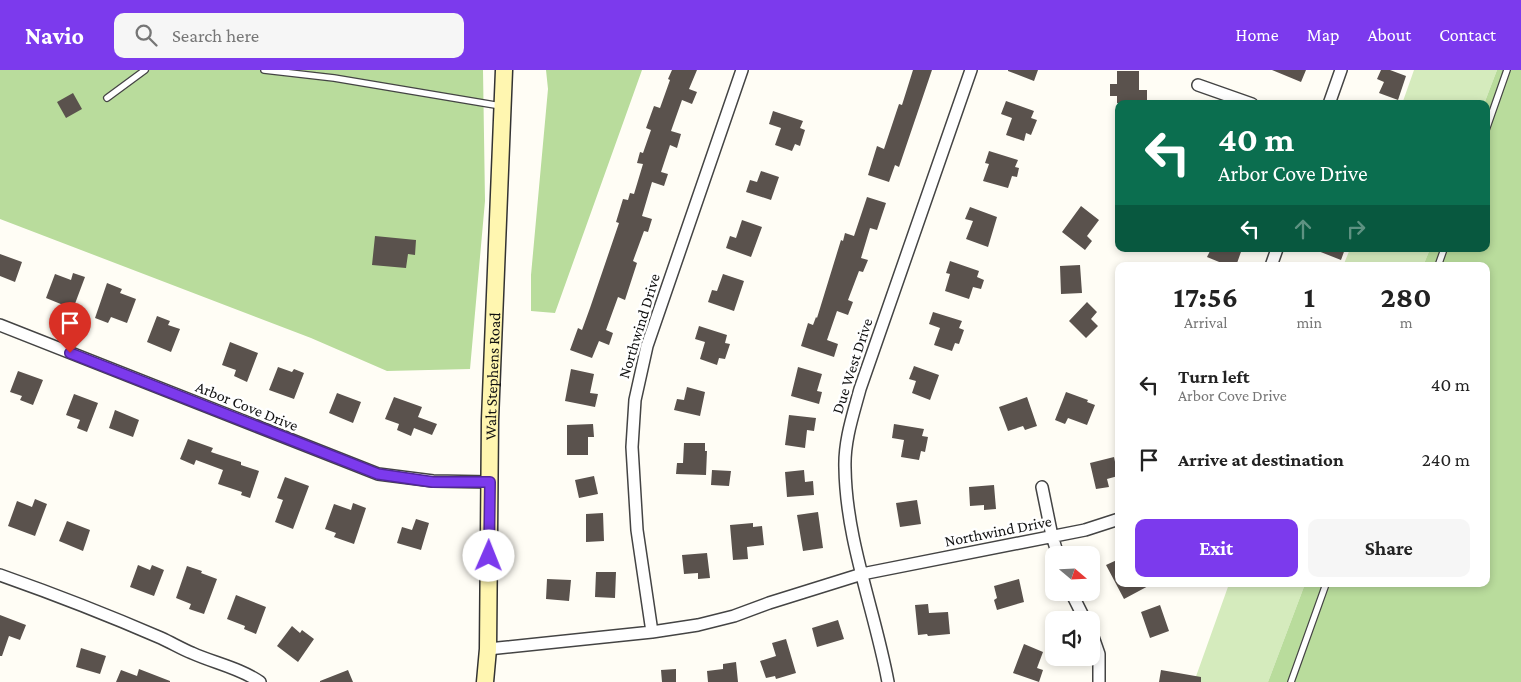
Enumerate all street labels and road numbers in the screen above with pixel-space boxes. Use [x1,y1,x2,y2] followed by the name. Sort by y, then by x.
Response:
[615,272,663,380] street label: Northwind Drive
[481,311,503,440] street label: Walt Stephens Road
[829,316,875,416] street label: Due West Drive
[193,378,301,434] street label: Arbor Cove Drive
[943,512,1053,550] street label: Northwind Drive

